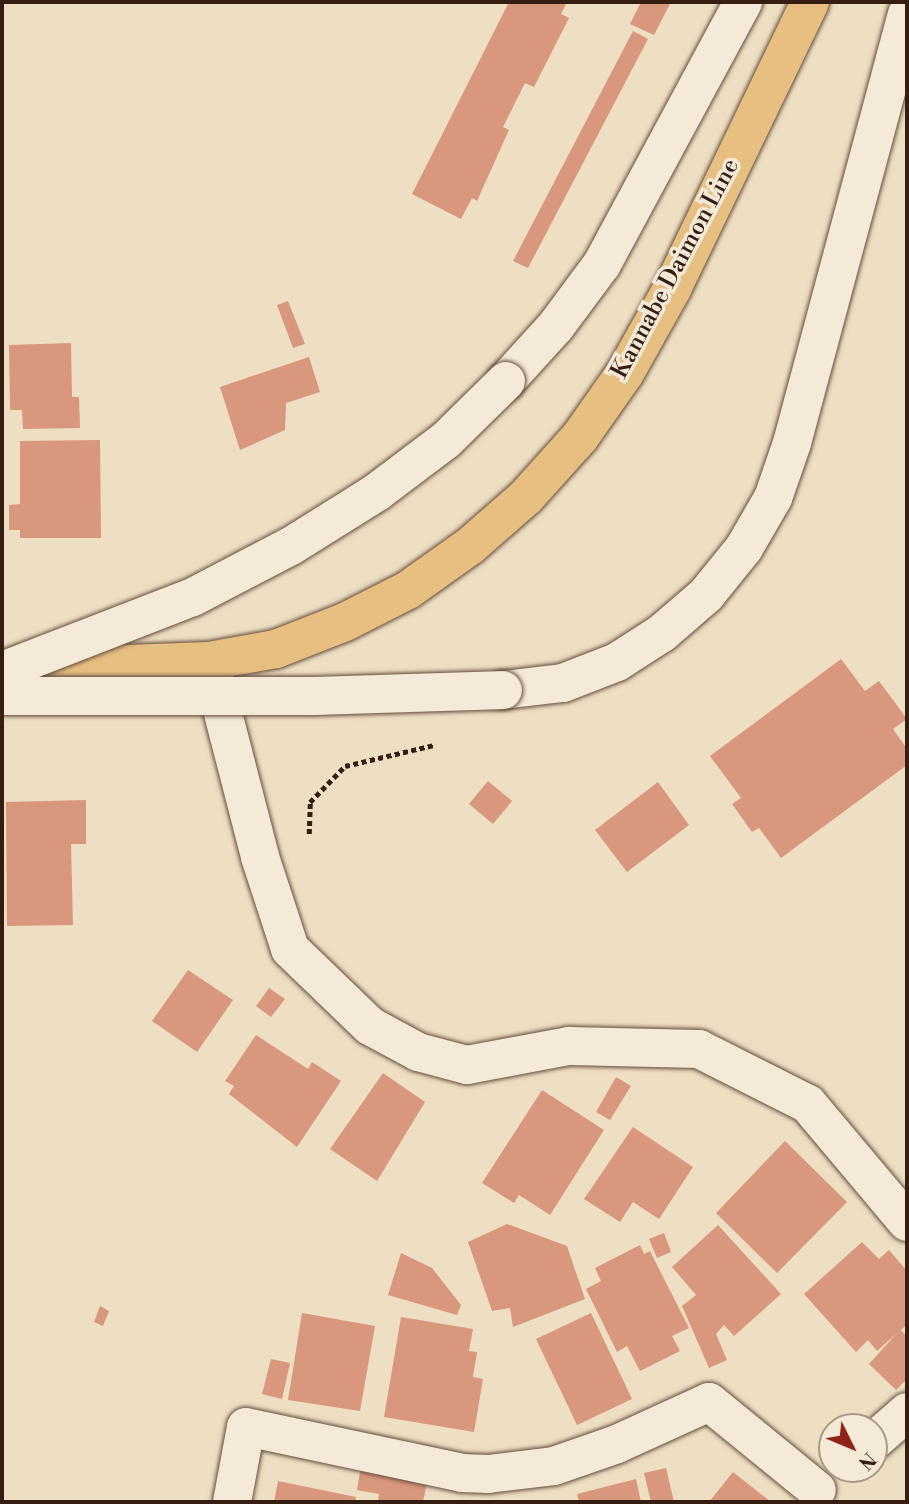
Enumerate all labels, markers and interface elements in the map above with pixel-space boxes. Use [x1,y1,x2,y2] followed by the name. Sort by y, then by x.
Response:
[606,154,746,384] street label: Kannabe Daimon Line
[818,1413,888,1483] north arrow
[853,1447,881,1475] text: N

